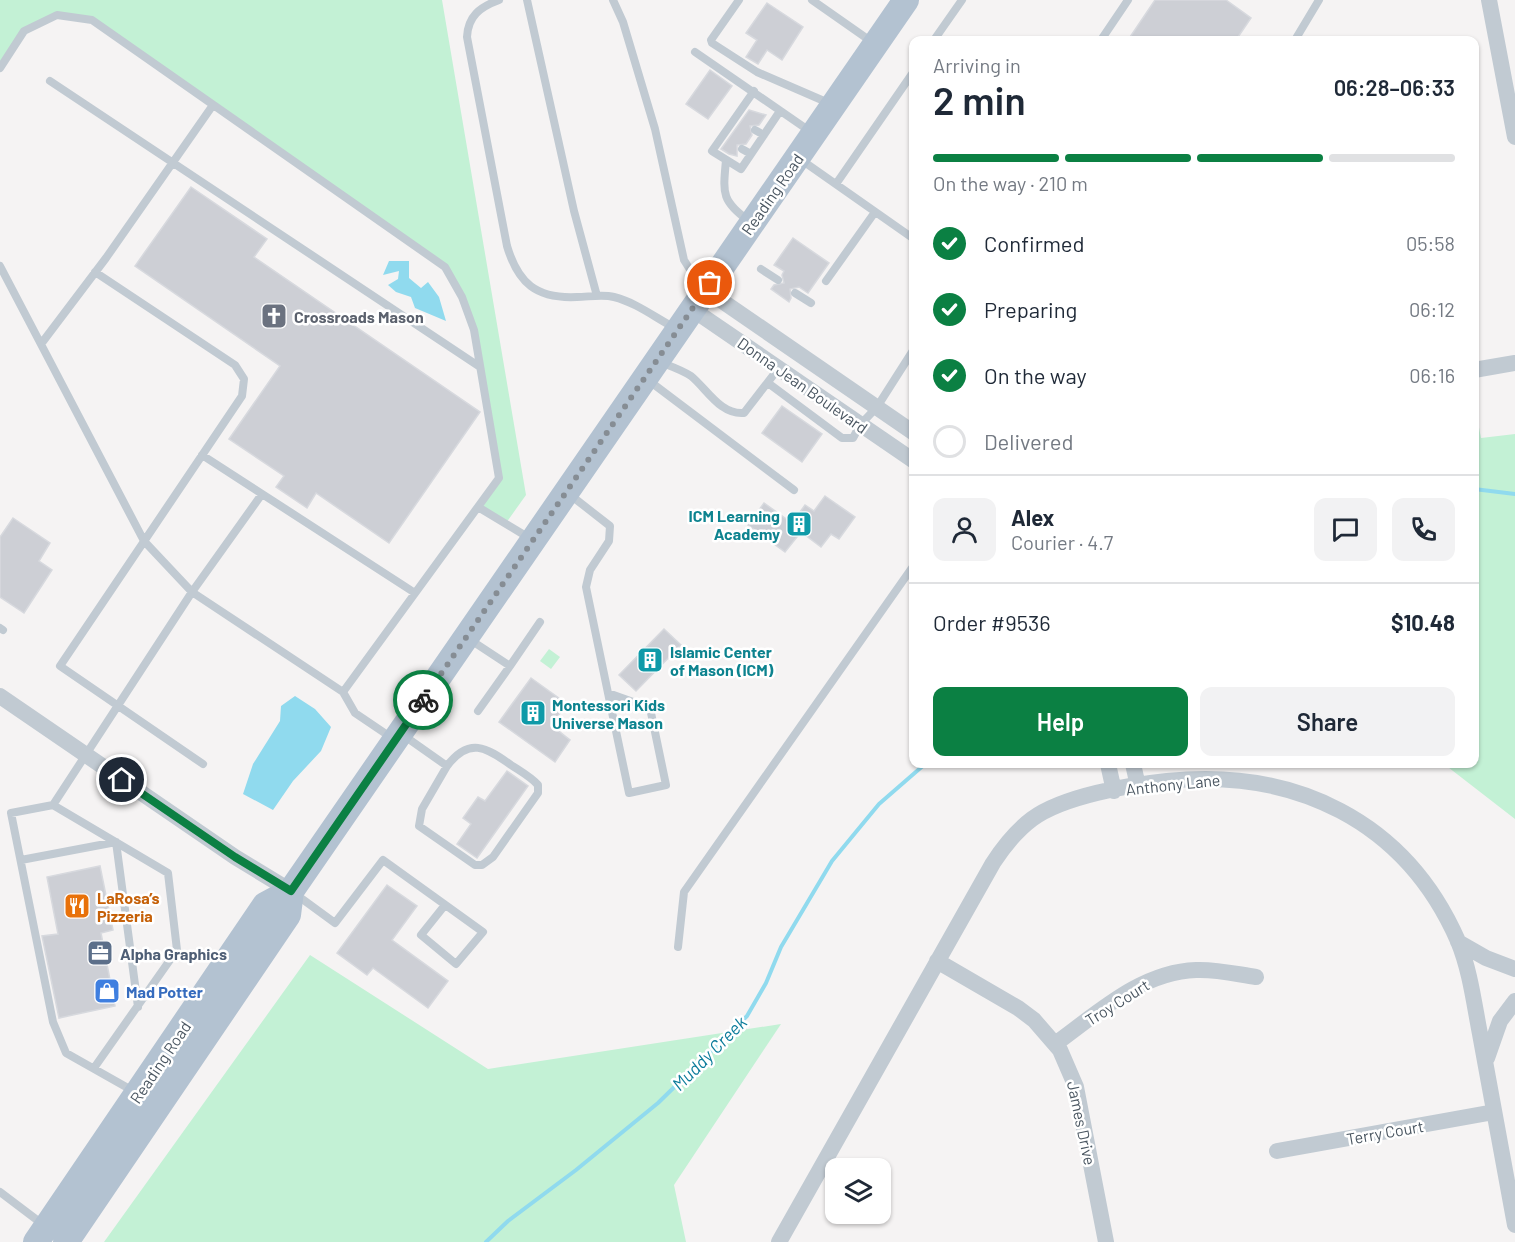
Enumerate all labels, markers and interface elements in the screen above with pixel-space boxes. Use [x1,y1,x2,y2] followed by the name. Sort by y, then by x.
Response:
[933,53,1021,77] text: Arriving in
[1334,74,1455,100] text: 06:28–06:33
[933,76,1026,123] text: 2 min
[737,150,807,238] street label: Reading Road
[933,171,1088,195] text: On the way · 210 m
[933,227,966,260] icon: check
[984,230,1084,256] text: Confirmed
[1406,231,1455,255] text: 05:58
[684,257,735,308] pin
[693,266,726,299] icon: bag
[933,293,966,326] icon: check
[984,296,1077,322] text: Preparing
[1409,297,1455,321] text: 06:12
[259,301,289,331] church icon: Crossroads Mason
[294,307,424,326] place label: Crossroads Mason
[734,333,872,437] street label: Donna Jean Boulevard
[933,359,966,392] icon: check
[984,362,1087,388] text: On the way
[1409,363,1455,387] text: 06:16
[984,428,1073,454] text: Delivered
[933,498,996,561] button: person
[1314,498,1377,561] button: chat
[1392,498,1455,561] button: phone
[1011,504,1054,530] text: Alex
[689,506,780,543] place label: ICM Learning Academy
[784,509,814,539] building icon: ICM Learning Academy
[1011,530,1113,554] text: Courier · 4.7
[933,609,1051,635] text: Order #9536
[1391,609,1455,635] text: $10.48
[670,642,774,679] place label: Islamic Center of Mason (ICM)
[635,645,665,675] building icon: Islamic Center of Mason (ICM)
[393,670,453,730] courier
[407,684,440,717] icon: bike
[933,687,1188,756] button: Help
[1200,687,1455,756] button: Share
[552,695,665,732] place label: Montessori Kids Universe Mason
[518,698,548,728] building icon: Montessori Kids Universe Mason
[96,754,147,805] pin
[105,763,138,796] icon: home
[1125,770,1221,798] street label: Anthony Lane
[97,888,159,925] place label: LaRosa’s Pizzeria
[62,891,92,921] restaurant icon: LaRosa’s Pizzeria
[85,938,115,968] office icon: Alpha Graphics
[120,944,227,963] place label: Alpha Graphics
[1082,975,1152,1029] street label: Troy Court
[92,976,122,1006] shop icon: Mad Potter
[126,982,203,1001] place label: Mad Potter
[667,1011,751,1095] water label: Muddy Creek
[126,1017,194,1107] street label: Reading Road
[1064,1079,1100,1167] street label: James Drive
[1345,1116,1425,1148] street label: Terry Court
[825,1158,891,1224] map controls
[825,1158,891,1224] button: layers

